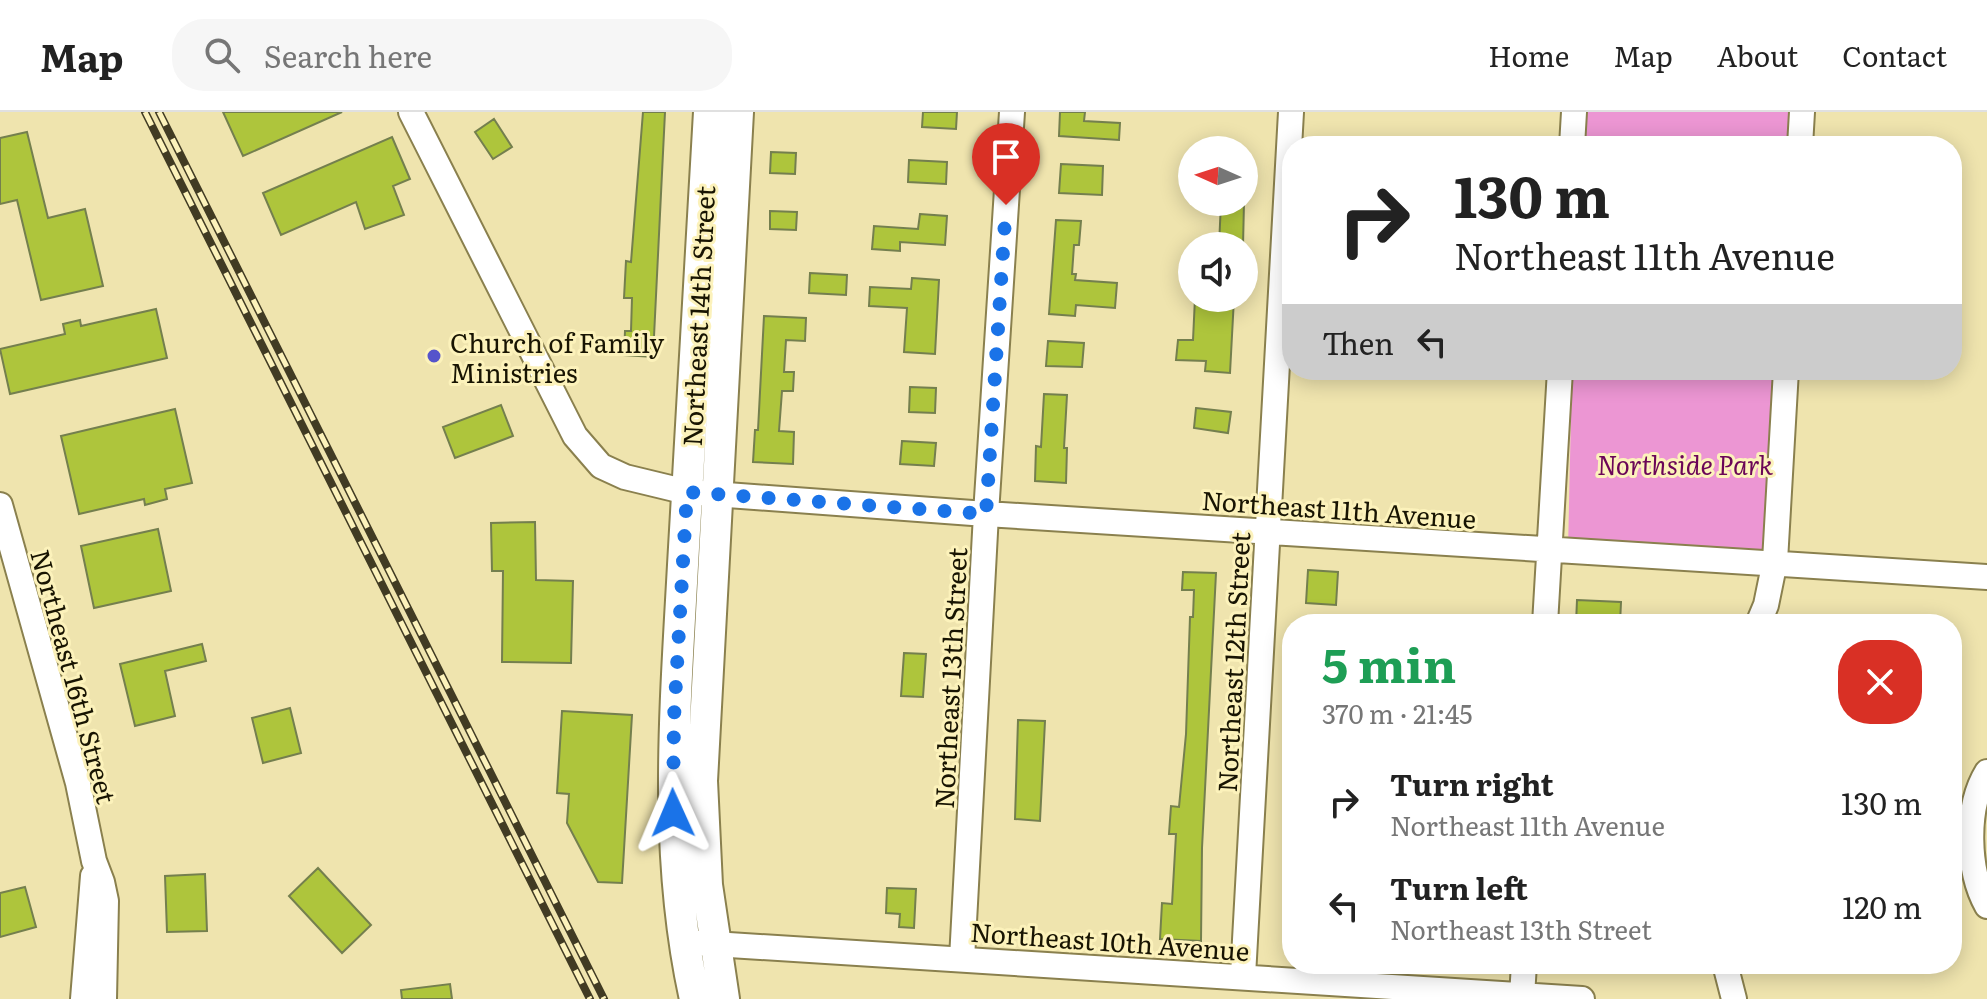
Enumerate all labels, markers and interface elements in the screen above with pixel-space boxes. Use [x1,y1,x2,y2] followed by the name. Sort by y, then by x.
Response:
[172,19,732,91] search box
[40,27,124,84] text: Map
[200,33,244,77] icon: search
[264,33,432,77] text: Search here
[1488,34,1569,76] text: Home
[1613,34,1673,76] text: Map
[1717,34,1798,76] text: About
[1842,34,1947,76] text: Contact
[972,123,1040,205] pin
[984,135,1028,179] icon: arrive
[1178,136,1258,216] north arrow
[1178,136,1258,312] map controls
[1454,152,1610,235] text: 130 m
[1322,168,1426,272] icon: right
[671,184,723,447] street label: Northeast 14th Street
[1454,228,1835,281] text: Northeast 11th Avenue
[1178,232,1258,312] button: sound
[1322,320,1394,364] text: Then
[1410,320,1454,364] icon: left
[450,322,664,391] place label: Church of Family Ministries
[425,347,443,365] marker: Church of Family Ministries
[1597,444,1774,483] park label: Northside Park
[1200,479,1478,537] street label: Northeast 11th Avenue
[1206,530,1258,793] street label: Northeast 12th Street
[22,545,128,808] street label: Northeast 16th Street
[923,546,975,810] street label: Northeast 13th Street
[1322,627,1456,698] text: 5 min
[1838,640,1922,724] button: close
[1322,693,1472,732] text: 370 m · 21:45
[1390,761,1554,805] text: Turn right
[631,771,715,855] position arrow
[1322,780,1366,824] icon: right
[1841,780,1922,824] text: 130 m
[1390,805,1665,844] text: Northeast 11th Avenue
[1390,865,1528,909] text: Turn left
[1322,884,1366,928] icon: left
[1842,884,1922,928] text: 120 m
[1390,909,1652,948] text: Northeast 13th Street
[969,911,1251,969] street label: Northeast 10th Avenue

